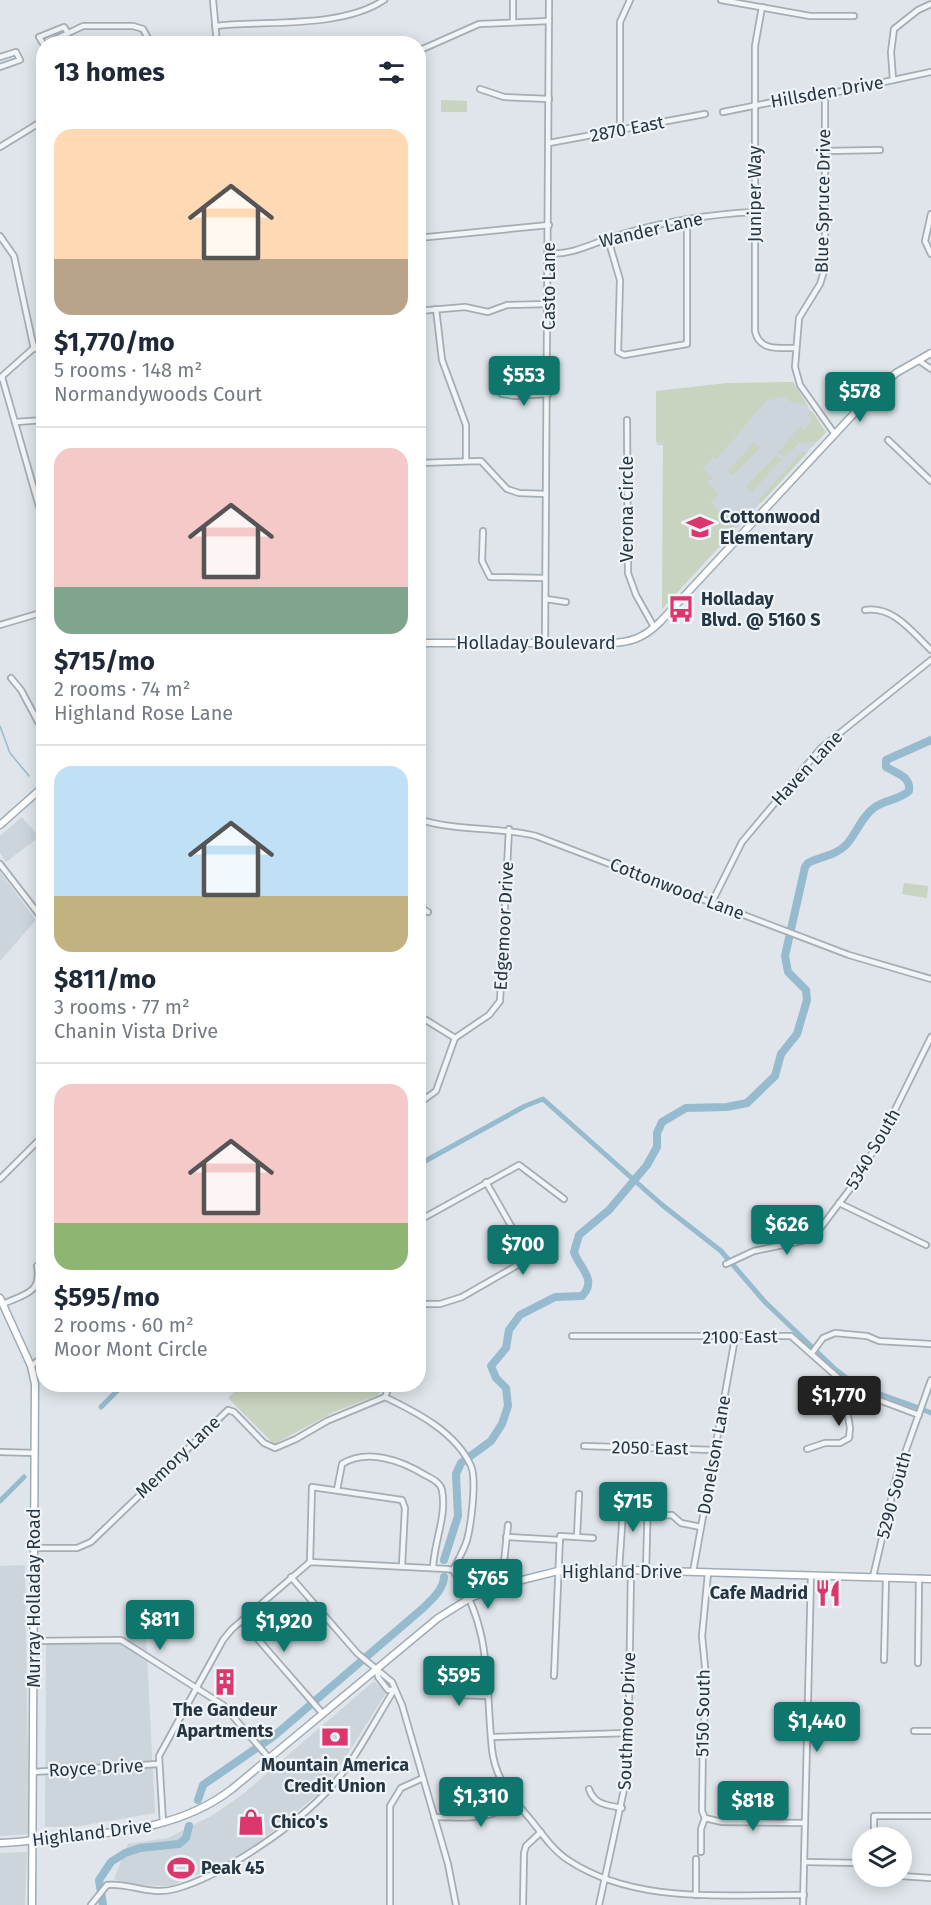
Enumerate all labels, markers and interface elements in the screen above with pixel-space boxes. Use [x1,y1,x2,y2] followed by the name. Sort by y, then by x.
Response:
[375,56,408,89] icon: filters
[54,57,165,88] text: 13 homes
[769,71,885,113] street label: Hillsden Drive
[588,111,666,147] street label: 2870 East
[811,129,835,273] street label: Blue Spruce Drive
[744,146,766,242] street label: Juniper Way
[177,168,285,276] icon: home
[597,207,705,253] street label: Wander Lane
[538,242,560,330] street label: Casto Lane
[54,327,175,358] text: $1,770/mo
[488,356,560,407] pin: $553
[54,358,202,382] text: 5 rooms · 148 m²
[503,363,545,387] text: $553
[824,372,896,423] pin: $578
[839,379,881,403] text: $578
[54,382,262,406] text: Normandywoods Court
[616,456,638,562] street label: Verona Circle
[177,487,285,595] icon: home
[720,506,820,549] place label: Cottonwood Elementary
[685,512,715,542] school or university icon: Cottonwood Elementary
[701,588,821,631] place label: Holladay Blvd. @ 5160 S
[666,594,696,624] bus stop icon: Holladay Blvd. @ 5160 S
[456,632,616,654] street label: Holladay Boulevard
[54,646,155,677] text: $715/mo
[54,677,191,701] text: 2 rooms · 74 m²
[54,701,233,725] text: Highland Rose Lane
[767,726,847,810] street label: Haven Lane
[177,805,285,913] icon: home
[607,853,747,925] street label: Cottonwood Lane
[490,861,518,991] street label: Edgemoor Drive
[54,964,156,995] text: $811/mo
[54,995,190,1019] text: 3 rooms · 77 m²
[54,1019,218,1043] text: Chanin Vista Drive
[841,1105,905,1193] street label: 5340 South
[177,1123,285,1231] icon: home
[751,1205,823,1256] pin: $626
[765,1212,809,1236] text: $626
[487,1225,559,1276] pin: $700
[501,1232,545,1256] text: $700
[54,1282,160,1313] text: $595/mo
[54,1313,194,1337] text: 2 rooms · 60 m²
[702,1325,778,1349] street label: 2100 East
[54,1337,208,1361] text: Moor Mont Circle
[790,1376,888,1427] pin: $1,770
[812,1383,866,1407] text: $1,770
[693,1394,735,1516] street label: Donelson Lane
[131,1411,225,1503] street label: Memory Lane
[611,1436,689,1460] street label: 2050 East
[872,1449,916,1541] street label: 5290 South
[597,1482,669,1533] pin: $715
[613,1489,653,1513] text: $715
[23,1508,45,1688] street label: Murray Holladay Road
[452,1559,524,1610] pin: $765
[562,1561,682,1583] street label: Highland Drive
[467,1566,509,1590] text: $765
[813,1578,843,1608] restaurant icon: Cafe Madrid
[710,1582,808,1604] place label: Cafe Madrid
[124,1600,196,1651] pin: $811
[235,1602,333,1653] pin: $1,920
[140,1607,180,1631] text: $811
[256,1609,312,1633] text: $1,920
[614,1652,640,1790] street label: Southmoor Drive
[423,1656,495,1707] pin: $595
[437,1663,481,1687] text: $595
[210,1667,240,1697] building icon: The Gandeur Apartments
[691,1669,715,1757] street label: 5150 South
[173,1699,278,1742] place label: The Gandeur Apartments
[768,1702,866,1753] pin: $1,440
[788,1709,846,1733] text: $1,440
[320,1722,350,1752] bank icon: Mountain America Credit Union
[261,1754,409,1797] place label: Mountain America Credit Union
[48,1755,144,1781] street label: Royce Drive
[432,1777,530,1828] pin: $1,310
[717,1781,789,1832] pin: $818
[453,1784,509,1808] text: $1,310
[732,1788,774,1812] text: $818
[236,1807,266,1837] shop icon: Chico's
[271,1811,328,1833] place label: Chico's
[31,1815,153,1851] street label: Highland Drive
[852,1827,912,1887] map controls
[852,1827,912,1887] button: layers
[166,1853,196,1883] sports icon: Peak 45
[201,1857,265,1879] place label: Peak 45

